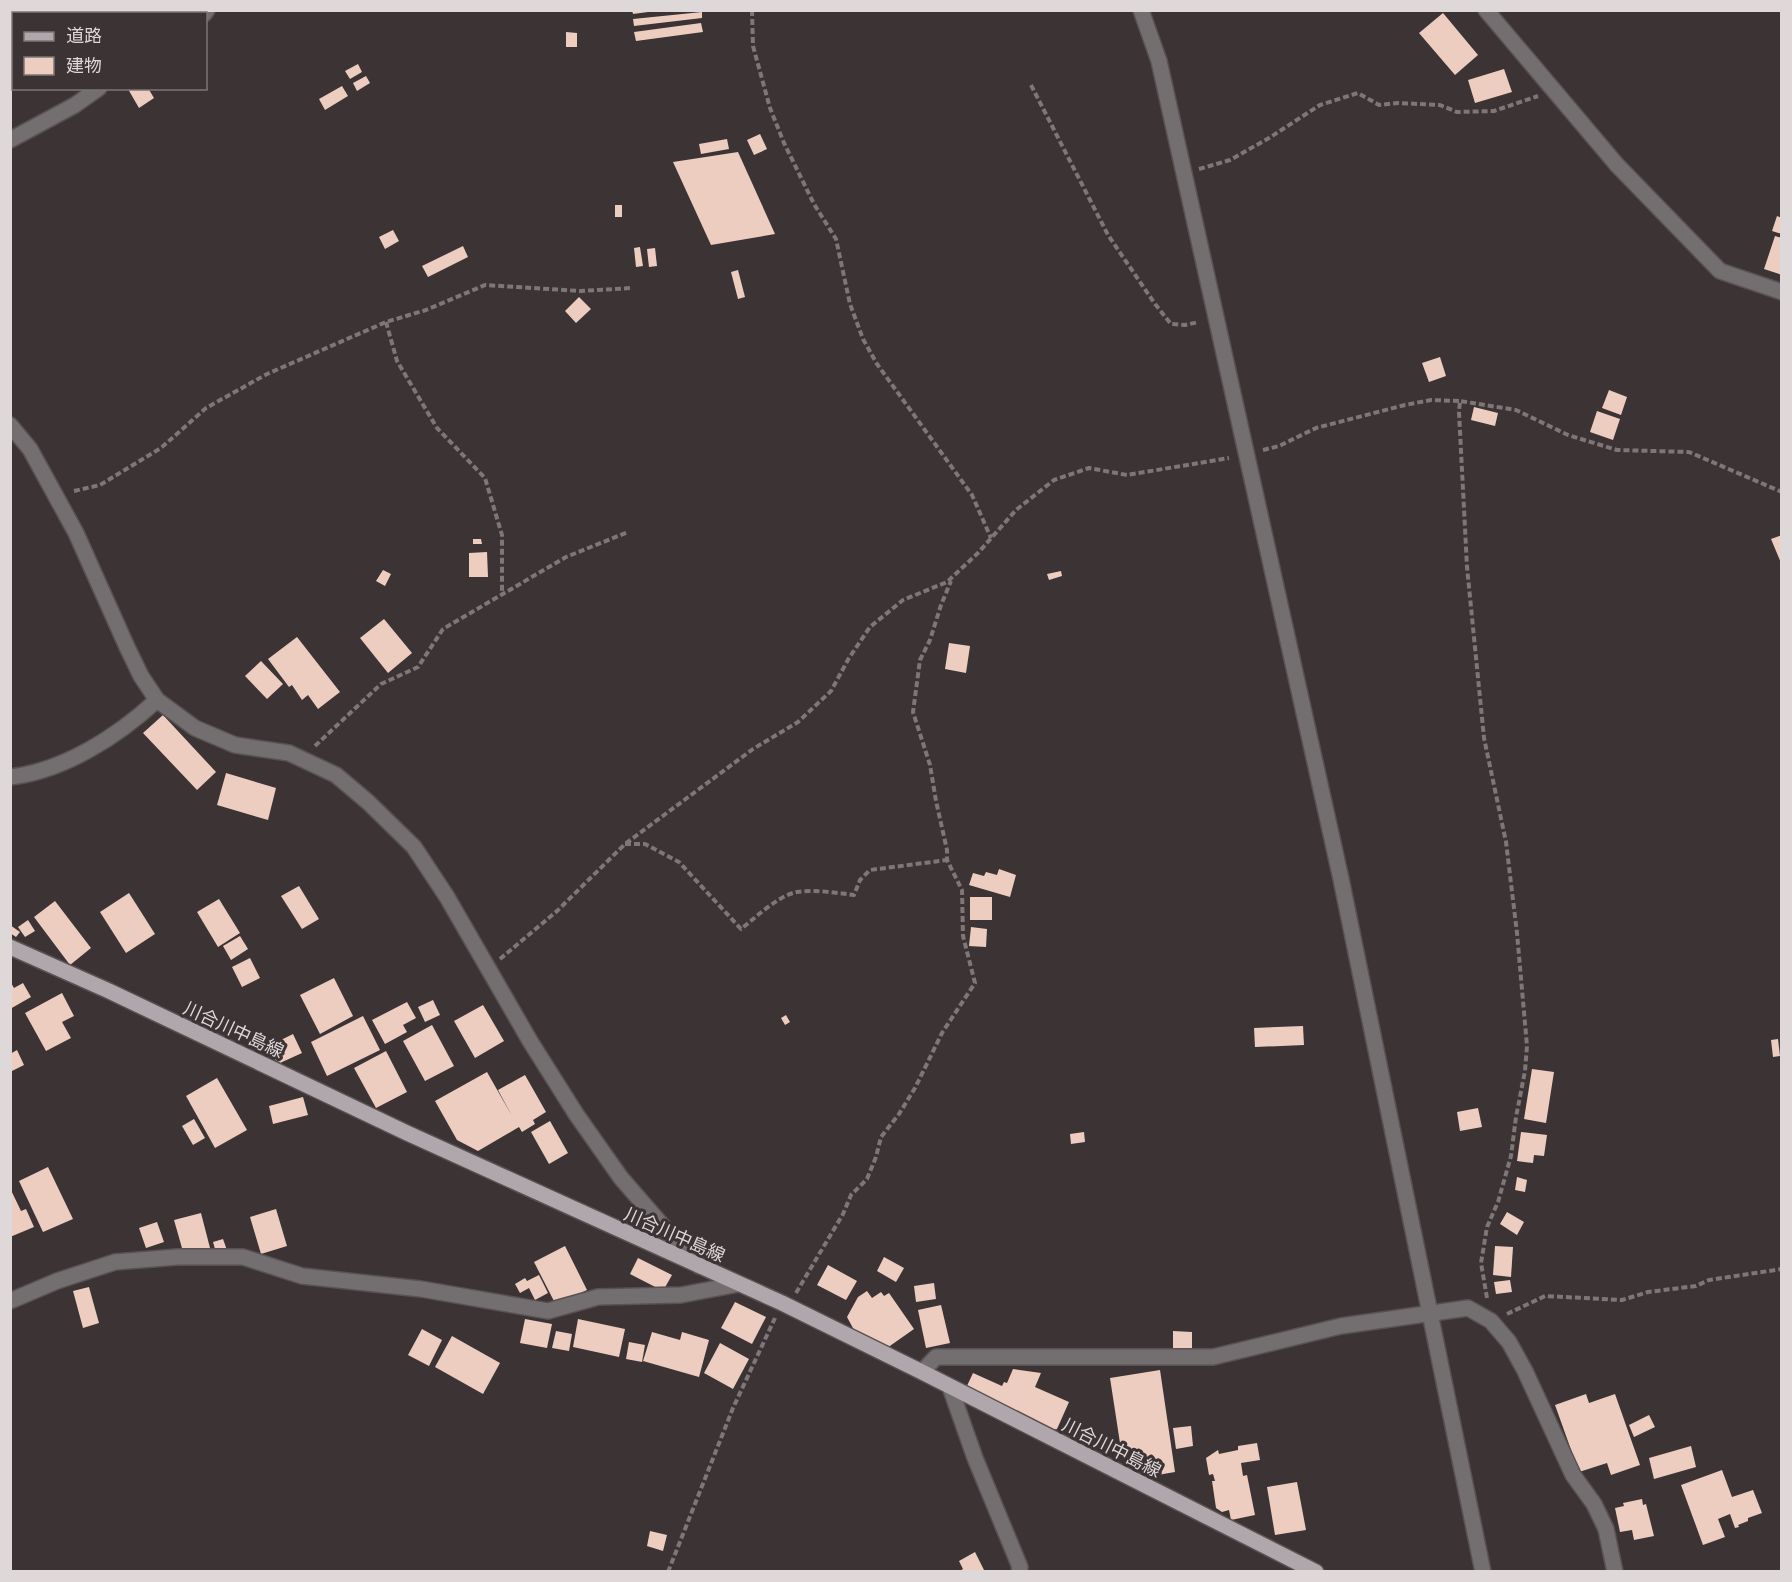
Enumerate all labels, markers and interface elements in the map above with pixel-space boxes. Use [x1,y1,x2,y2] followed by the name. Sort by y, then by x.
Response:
[12,12,207,90] legend
[66,23,102,47] text: 道路
[66,53,102,77] text: 建物
[180,995,288,1063] street label: 川合川中島線
[621,1201,729,1267] street label: 川合川中島線
[1058,1412,1166,1482] street label: 川合川中島線

